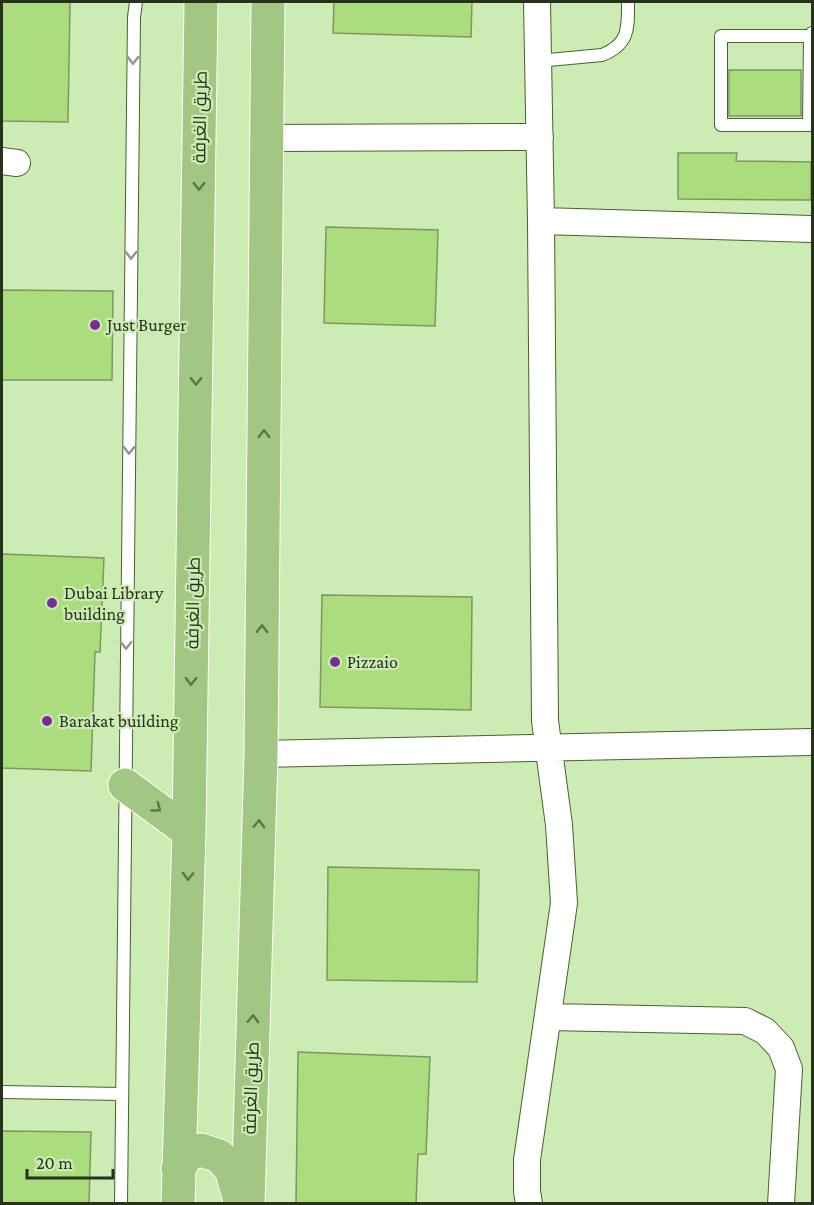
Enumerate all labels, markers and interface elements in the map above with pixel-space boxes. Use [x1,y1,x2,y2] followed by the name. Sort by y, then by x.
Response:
[127,55,139,64] one-way arrow
[189,71,213,163] street label: طريق الغرفة
[193,181,205,190] one-way arrow
[125,250,137,259] one-way arrow
[105,315,187,335] place label: Just Burger
[88,318,102,332] marker: Just Burger
[190,376,202,385] one-way arrow
[258,430,270,439] one-way arrow
[123,445,135,454] one-way arrow
[182,557,206,649] street label: طريق الغرفة
[64,583,164,624] place label: Dubai Library building
[45,596,59,610] marker: Dubai Library building
[256,625,268,634] one-way arrow
[120,640,133,649] one-way arrow
[347,652,398,672] place label: Pizzaio
[328,655,342,669] marker: Pizzaio
[185,676,198,685] one-way arrow
[59,711,179,731] place label: Barakat building
[40,714,54,728] marker: Barakat building
[151,801,162,812] one-way arrow
[253,820,265,829] one-way arrow
[182,871,194,880] one-way arrow
[247,1015,260,1024] one-way arrow
[239,1041,265,1135] street label: طريق الغرفة
[27,1142,112,1180] scale bar
[36,1153,73,1173] text: 20 m

